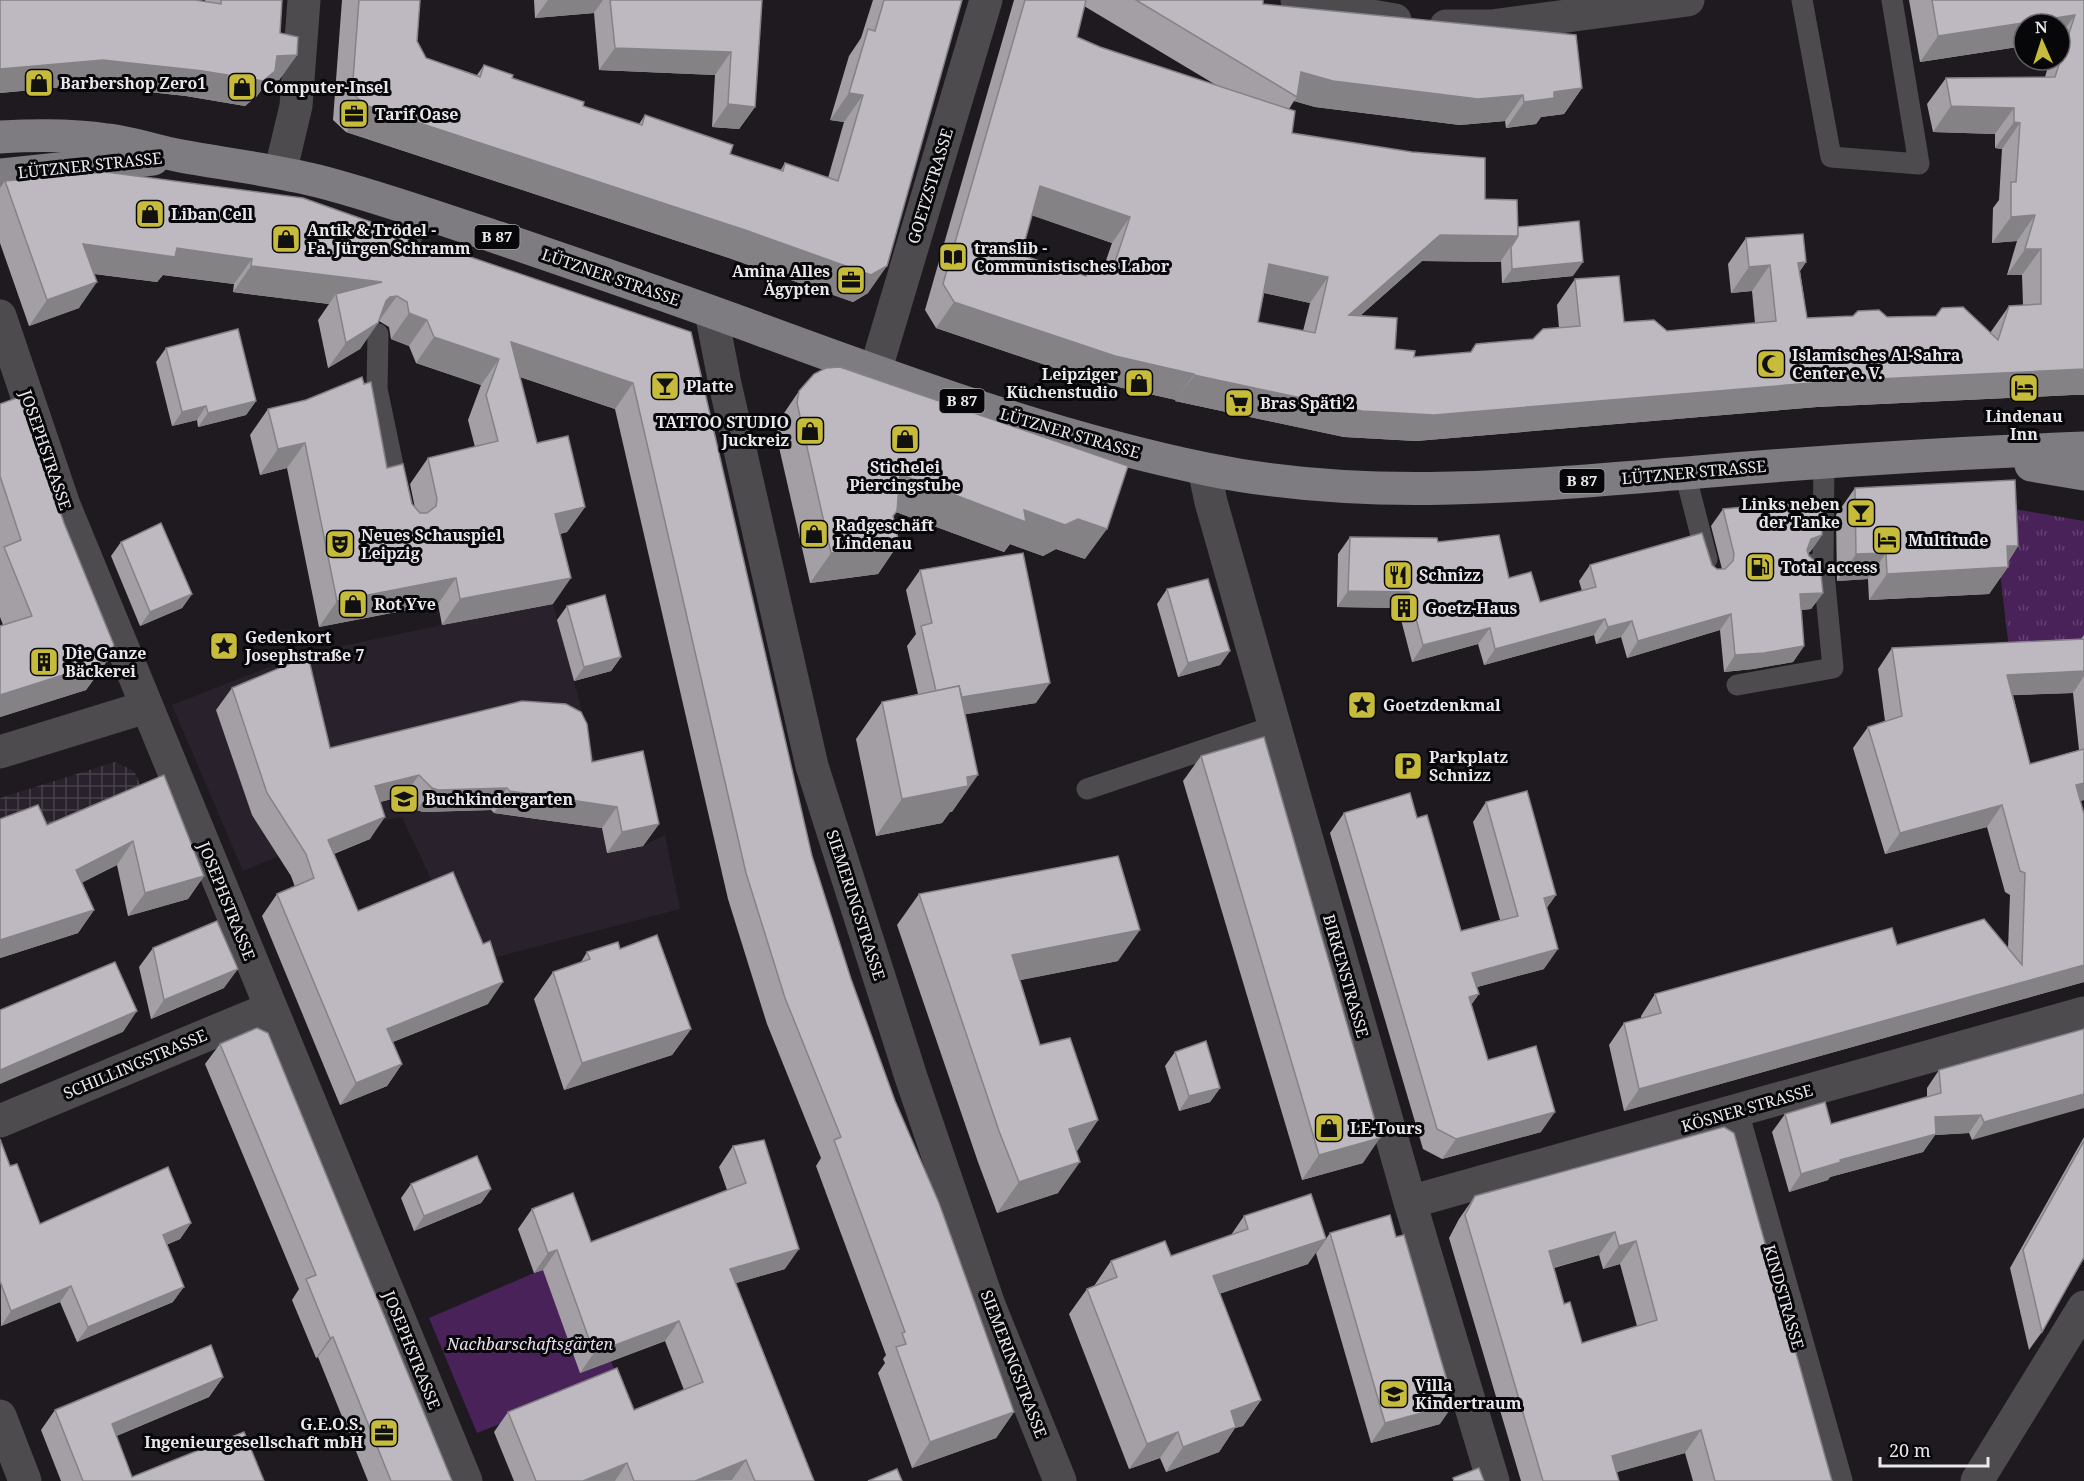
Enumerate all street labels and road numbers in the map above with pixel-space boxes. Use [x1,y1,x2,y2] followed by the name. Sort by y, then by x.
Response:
[902,125,958,247] street label: GOETZSTRASSE
[17,146,163,184] street label: LÜTZNER STRASSE
[474,225,520,249] road number: B 87
[539,243,683,311] street label: LÜTZNER STRASSE
[15,386,77,513] street label: JOSEPHSTRASSE
[940,389,984,413] road number: B 87
[997,402,1143,464] street label: LÜTZNER STRASSE
[1621,455,1767,489] street label: LÜTZNER STRASSE
[1560,469,1604,493] road number: B 87
[821,827,891,983] street label: SIEMERINGSTRASSE
[193,838,261,964] street label: JOSEPHSTRASSE
[1318,912,1374,1040] street label: BIRKENSTRASSE
[60,1024,210,1104] street label: SCHILLINGSTRASSE
[1679,1079,1815,1137] street label: KÖSNER STRASSE
[1759,1242,1810,1352] street label: KINDSTRASSE
[378,1287,446,1413] street label: JOSEPHSTRASSE
[976,1287,1052,1441] street label: SIEMERINGSTRASSE

